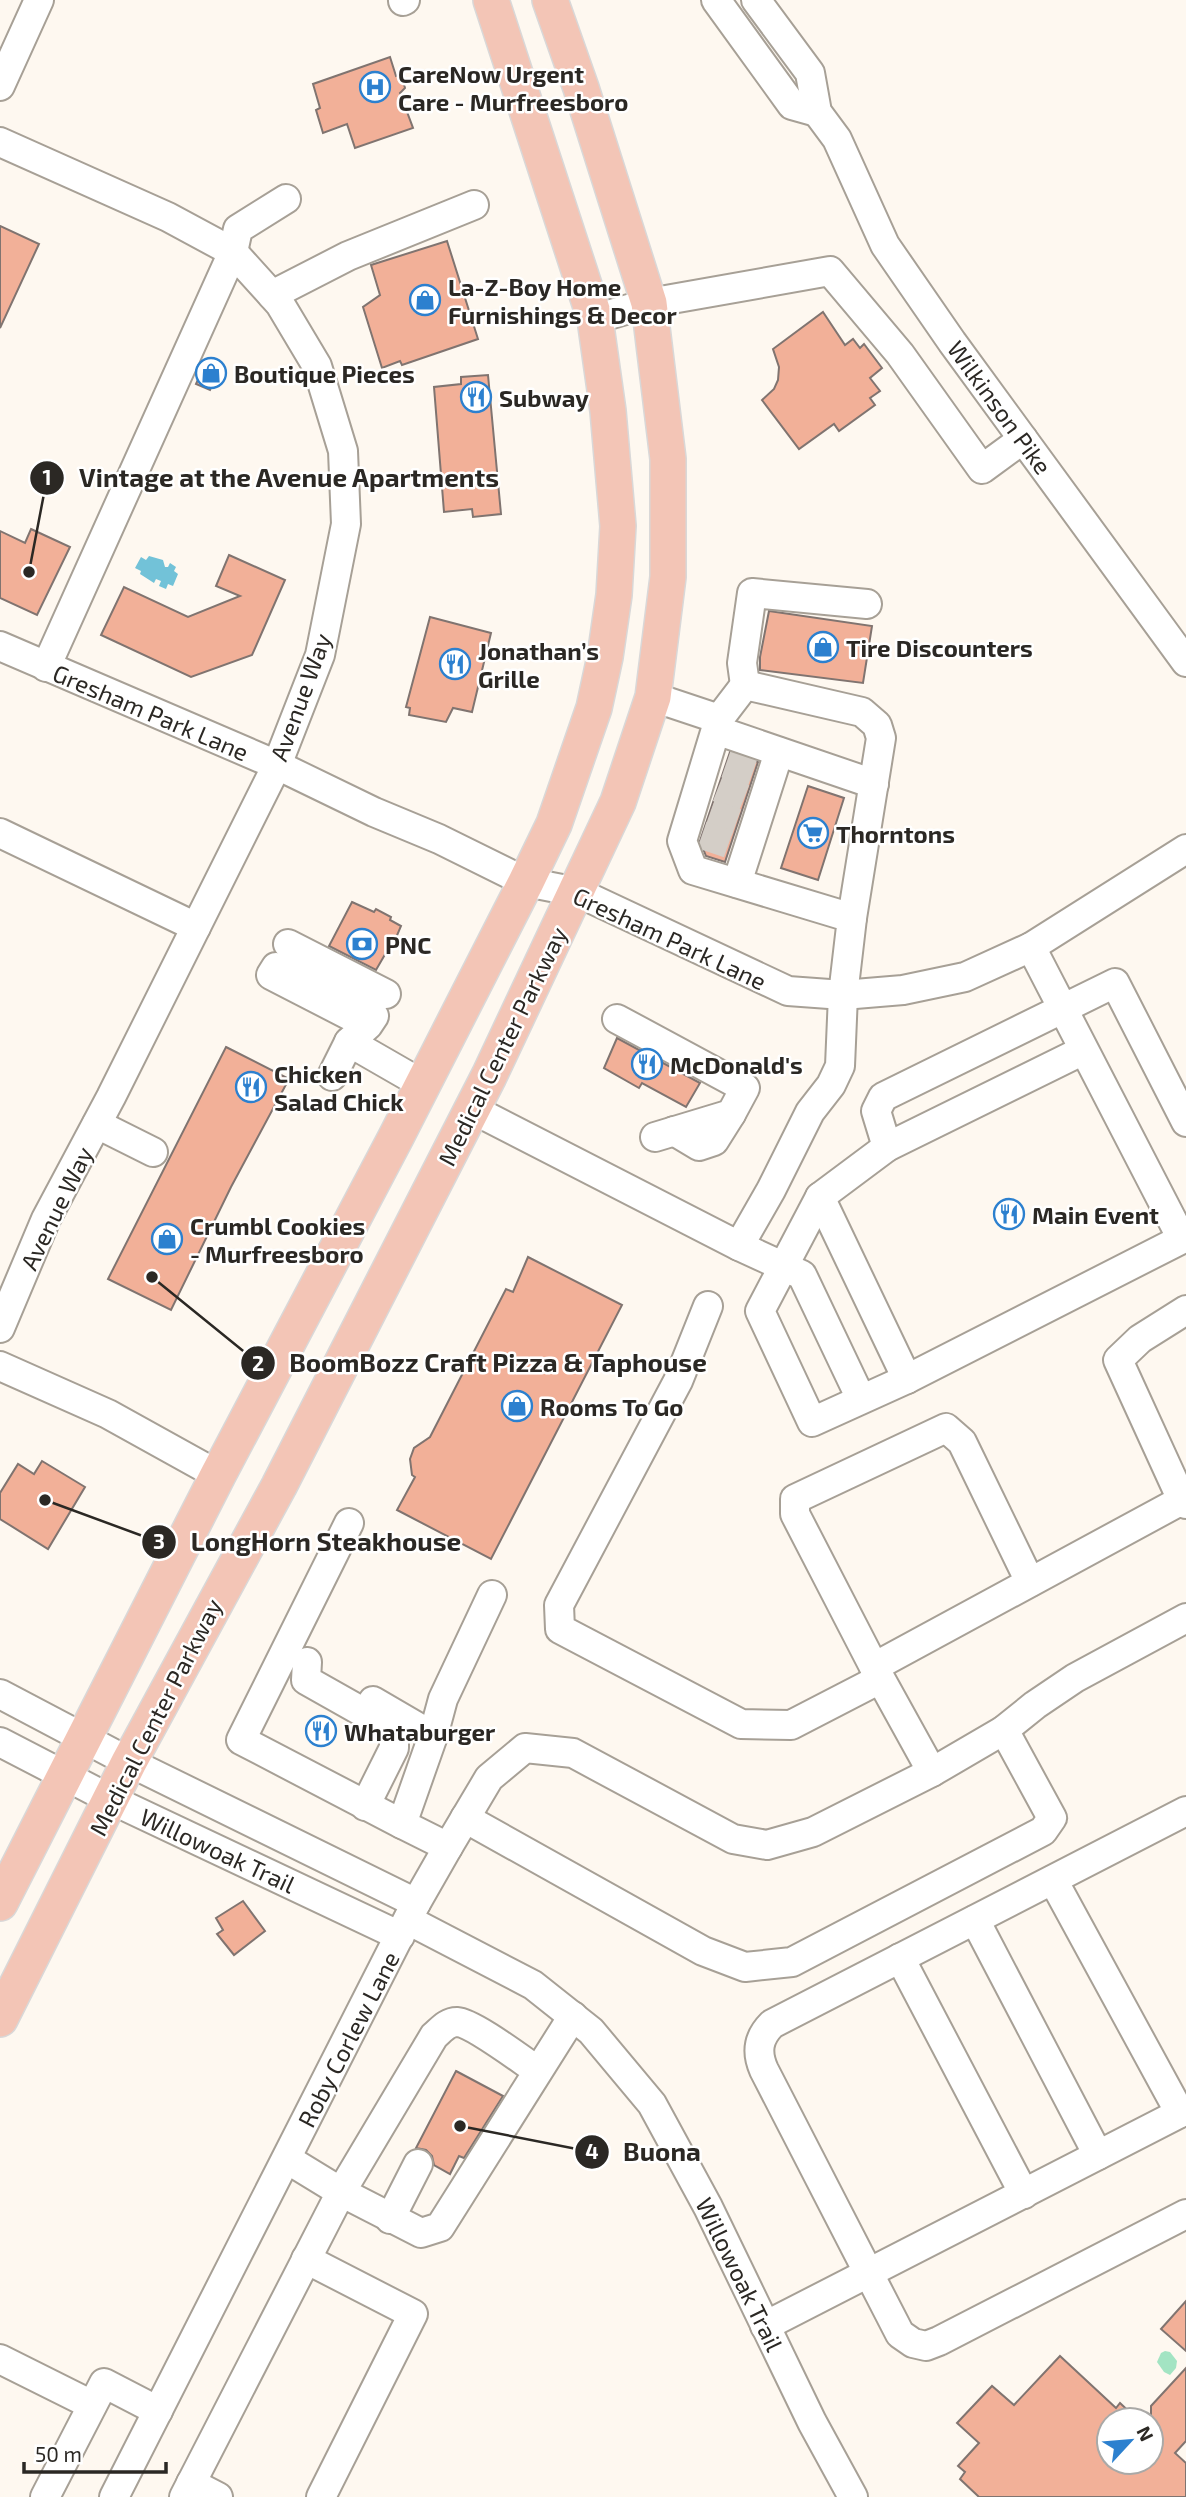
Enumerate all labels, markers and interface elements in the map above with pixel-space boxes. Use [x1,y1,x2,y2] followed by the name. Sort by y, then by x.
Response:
[398,59,628,116] place label: CareNow Urgent Care - Murfreesboro
[358,70,392,104] hospital icon: CareNow Urgent Care - Murfreesboro
[448,272,677,329] place label: La-Z-Boy Home Furnishings & Decor
[408,283,442,317] shop icon: La-Z-Boy Home Furnishings & Decor
[942,335,1058,479] street label: Wilkinson Pike
[194,356,228,390] shop icon: Boutique Pieces
[234,359,415,388] place label: Boutique Pieces
[459,380,493,414] restaurant icon: Subway
[499,383,589,412] place label: Subway
[29,454,514,501] callout: Vintage at the Avenue Apartments
[79,461,499,492] text: Vintage at the Avenue Apartments
[42,464,52,489] text: 1
[263,629,337,765] street label: Avenue Way
[806,630,840,664] shop icon: Tire Discounters
[846,633,1033,662] place label: Tire Discounters
[478,636,599,693] place label: Jonathan’s Grille
[438,647,472,681] restaurant icon: Jonathan’s Grille
[49,658,253,766] street label: Gresham Park Lane
[796,816,830,850] supermarket icon: Thorntons
[836,819,955,848] place label: Thorntons
[569,881,771,995] street label: Gresham Park Lane
[432,922,573,1170] street label: Medical Center Parkway
[345,927,379,961] bank icon: PNC
[385,930,431,959] place label: PNC
[630,1047,664,1081] restaurant icon: McDonald's
[670,1050,803,1079] place label: McDonald's
[274,1059,404,1116] place label: Chicken Salad Chick
[234,1070,268,1104] restaurant icon: Chicken Salad Chick
[14,1141,98,1274] street label: Avenue Way
[992,1197,1026,1231] restaurant icon: Main Event
[1032,1200,1159,1229] place label: Main Event
[190,1211,365,1268] place label: Crumbl Cookies - Murfreesboro
[150,1222,184,1256] shop icon: Crumbl Cookies - Murfreesboro
[240,1340,721,1387] callout: BoomBozz Craft Pizza & Taphouse
[289,1346,707,1377] text: BoomBozz Craft Pizza & Taphouse
[252,1350,264,1375] text: 2
[500,1389,534,1423] shop icon: Rooms To Go
[540,1392,683,1421] place label: Rooms To Go
[142,1519,475,1566] callout: LongHorn Steakhouse
[191,1525,461,1556] text: LongHorn Steakhouse
[153,1528,165,1553] text: 3
[83,1593,228,1840] street label: Medical Center Parkway
[304,1714,338,1748] restaurant icon: Whataburger
[344,1717,496,1746] place label: Whataburger
[136,1801,300,1899] street label: Willowoak Trail
[291,1946,405,2132] street label: Roby Corlew Lane
[574,2128,715,2175] callout: Buona
[623,2135,701,2166] text: Buona
[585,2138,599,2163] text: 4
[690,2192,790,2356] street label: Willowoak Trail
[1095,2406,1165,2476] north arrow
[1132,2422,1159,2445] text: N
[24,2430,166,2474] scale bar
[35,2441,82,2466] text: 50 m

